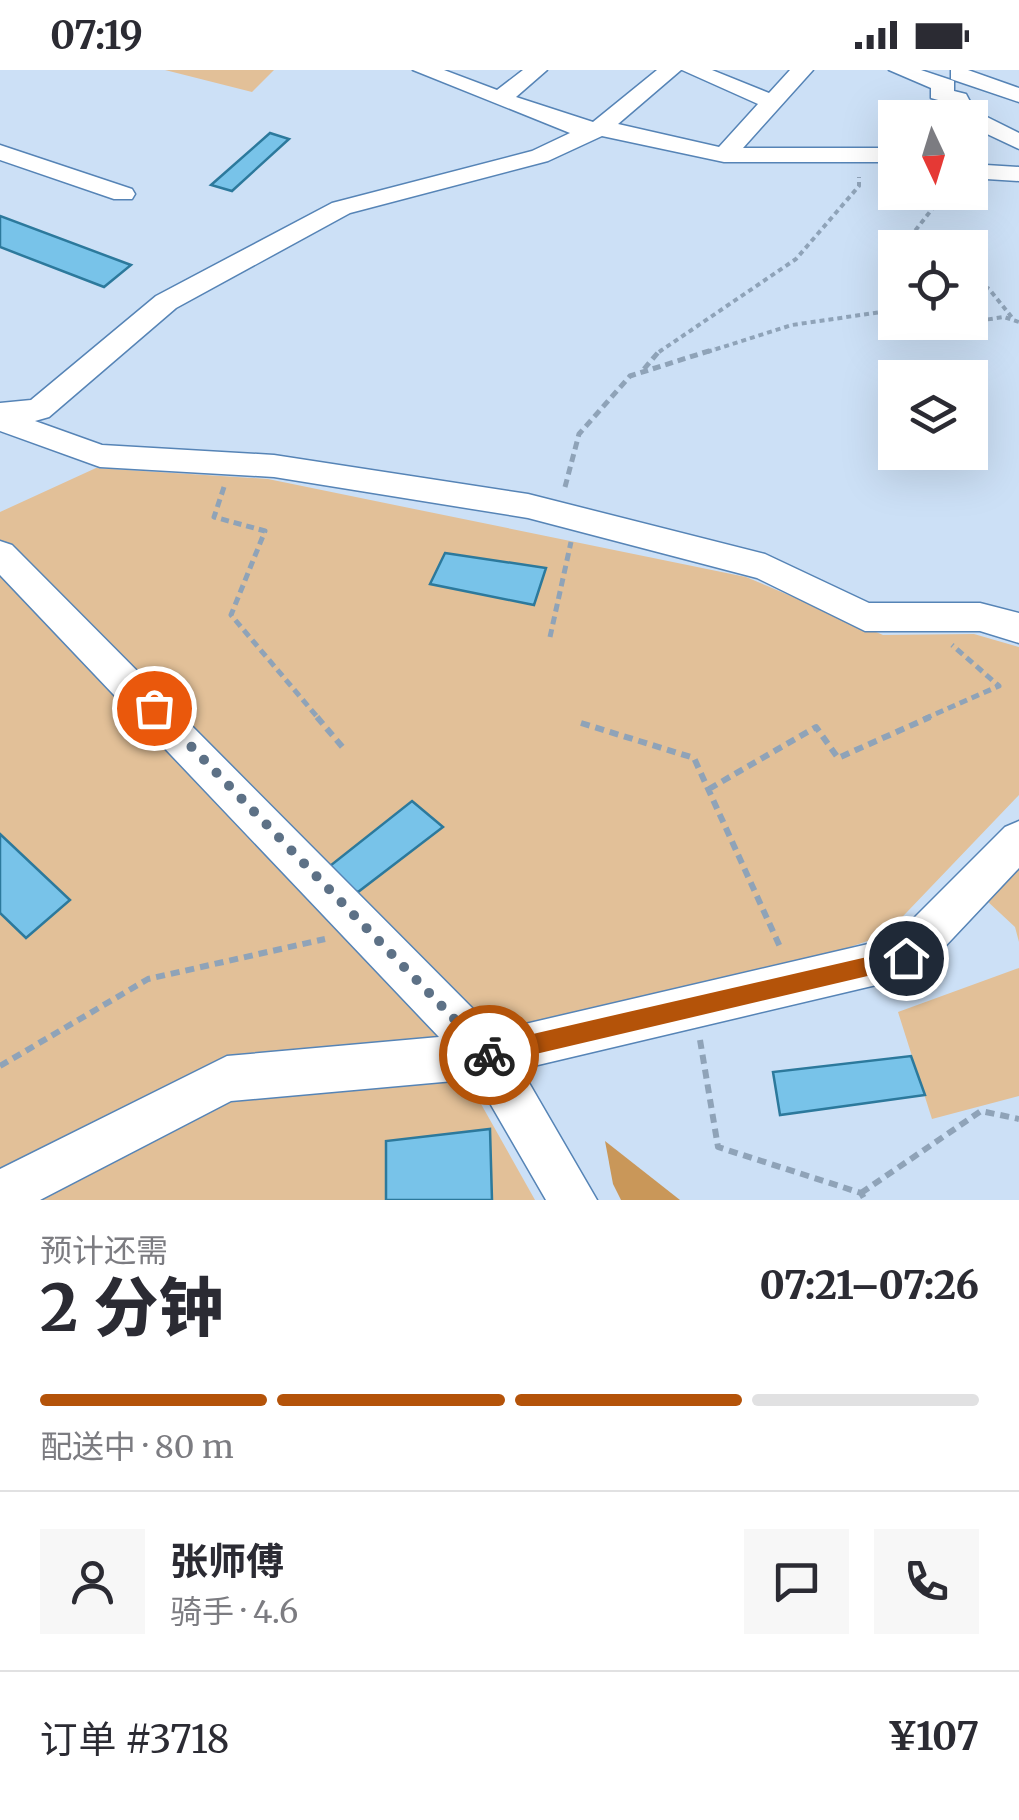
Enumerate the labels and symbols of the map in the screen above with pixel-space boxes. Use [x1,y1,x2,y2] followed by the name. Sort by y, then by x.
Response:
[878,100,988,210] north arrow
[112,666,197,751] pin
[864,916,949,1001] pin
[439,1005,539,1105] courier

